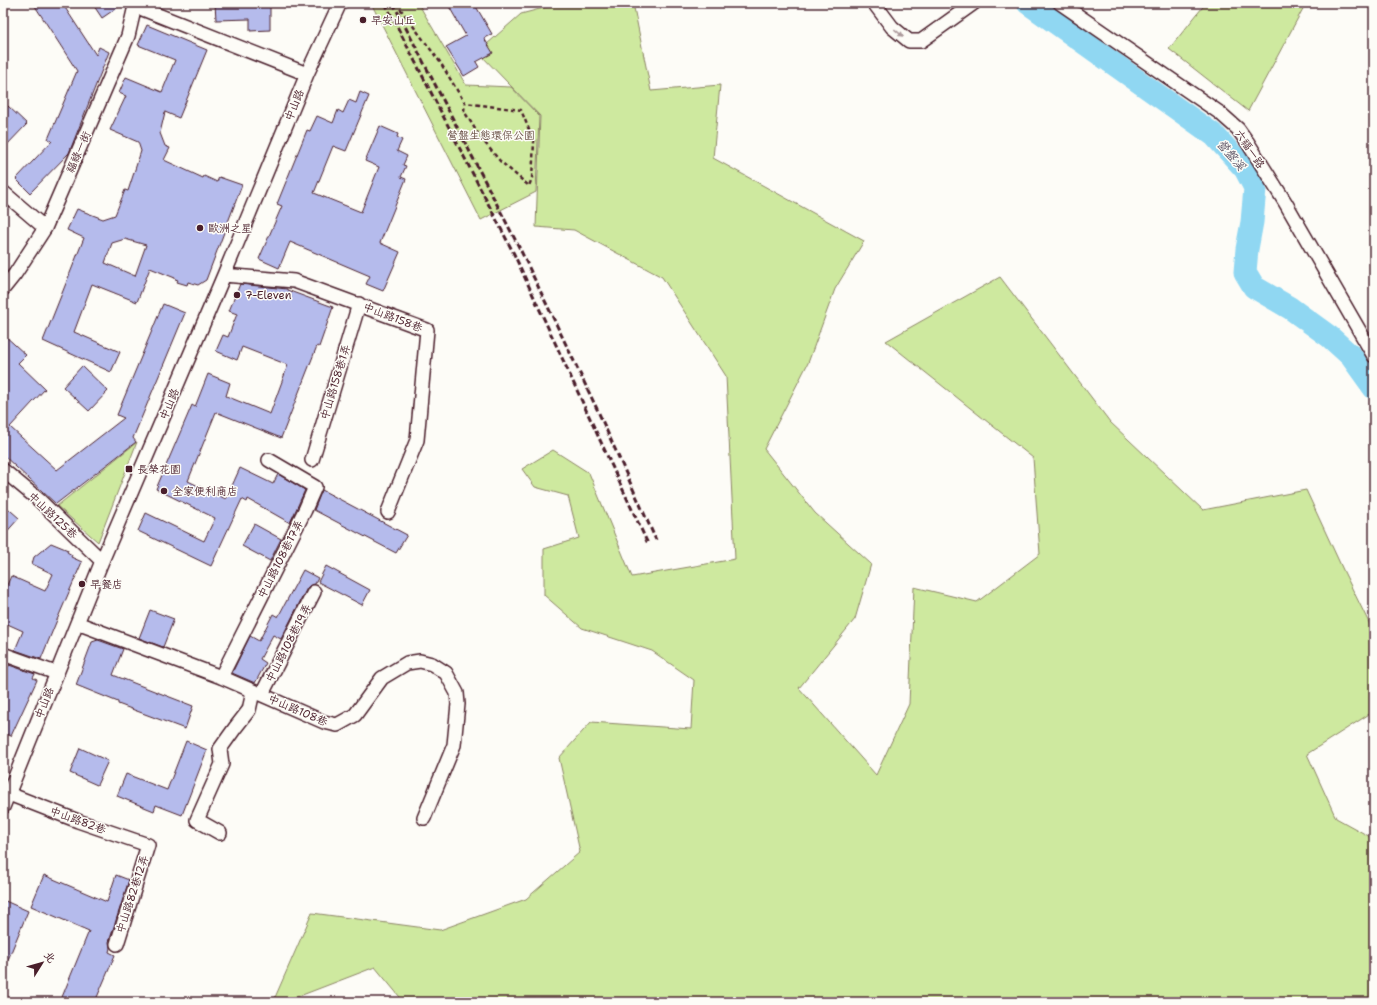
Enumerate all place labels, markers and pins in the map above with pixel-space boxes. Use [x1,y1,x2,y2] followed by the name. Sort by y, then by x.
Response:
[371,13,415,28] place label: 早安山丘
[358,15,368,25] marker: 早安山丘
[208,221,252,236] place label: 歐洲之星
[195,223,205,233] marker: 歐洲之星
[245,288,292,303] place label: 7-Eleven
[232,290,242,300] marker: 7-Eleven
[137,462,181,477] place label: 長榮花園
[124,464,134,474] marker: 長榮花園
[172,484,238,499] place label: 全家便利商店
[159,486,169,496] marker: 全家便利商店
[90,577,123,592] place label: 早餐店
[77,579,87,589] marker: 早餐店

